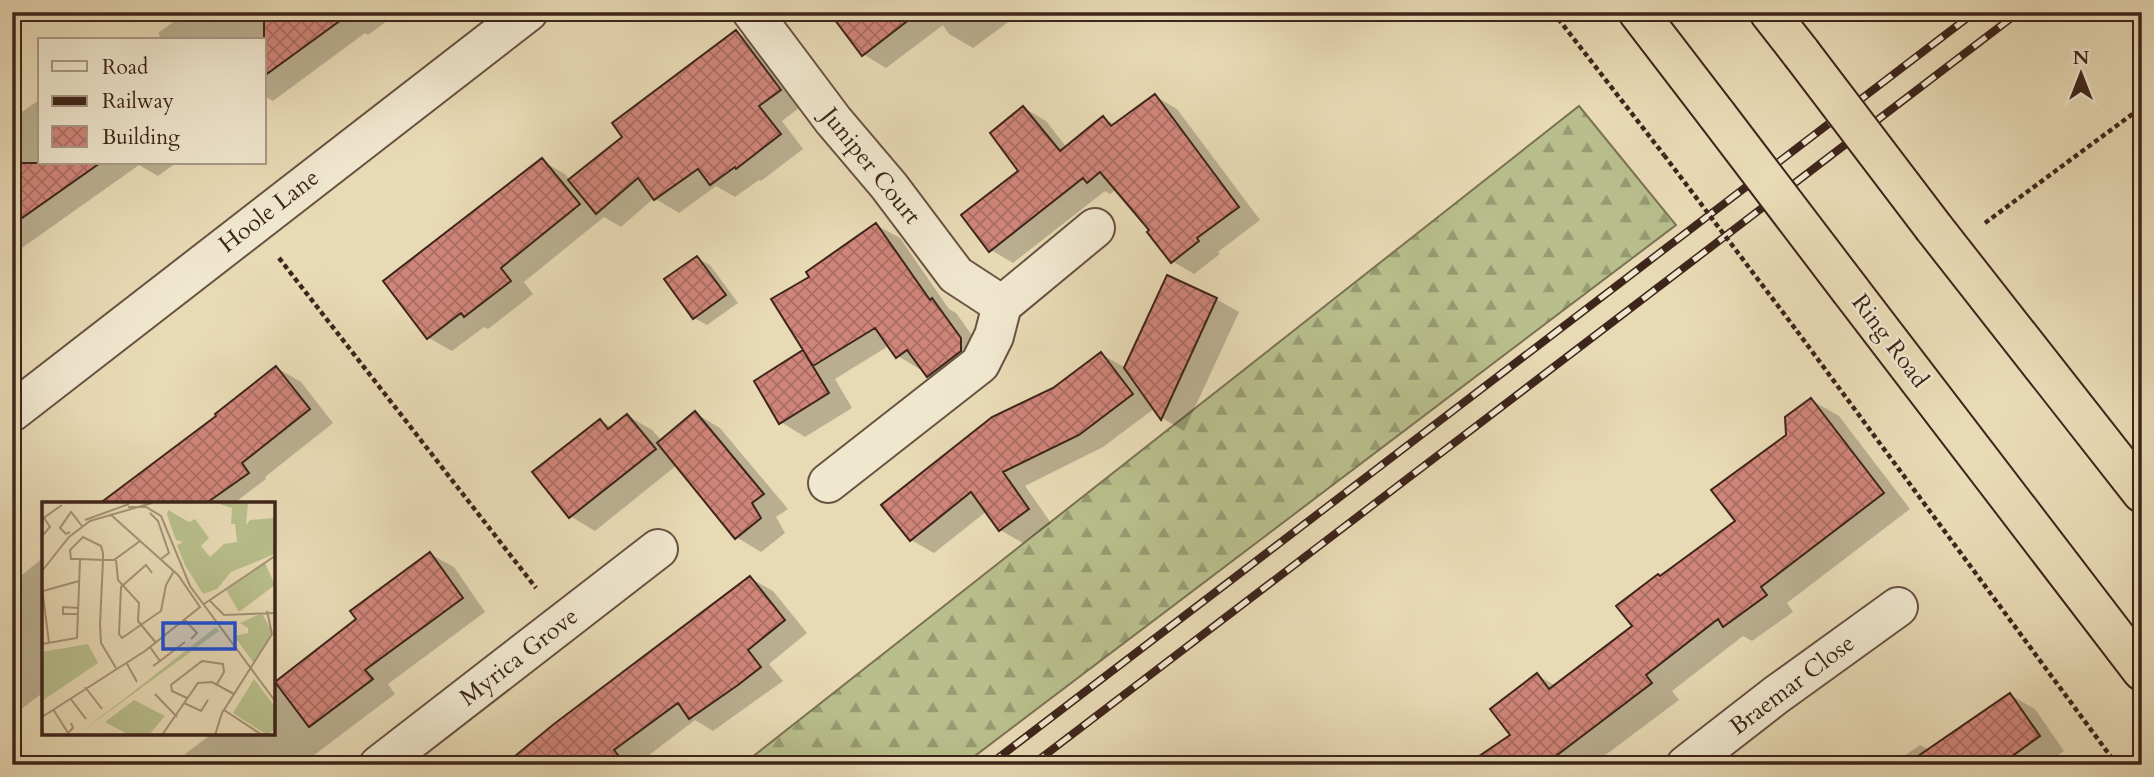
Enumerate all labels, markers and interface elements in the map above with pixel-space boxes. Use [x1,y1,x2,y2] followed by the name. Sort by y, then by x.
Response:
[38,38,266,164] legend
[2046,38,2116,108] north arrow
[2073,45,2090,71] text: N
[102,53,148,82] text: Road
[102,87,174,116] text: Railway
[812,98,929,232] street label: Juniper Court
[102,123,180,152] text: Building
[212,161,326,261] street label: Hoole Lane
[1844,287,1936,395] street label: Ring Road
[42,502,275,735] inset map
[453,600,585,714] street label: Myrica Grove
[1723,627,1861,743] street label: Braemar Close

